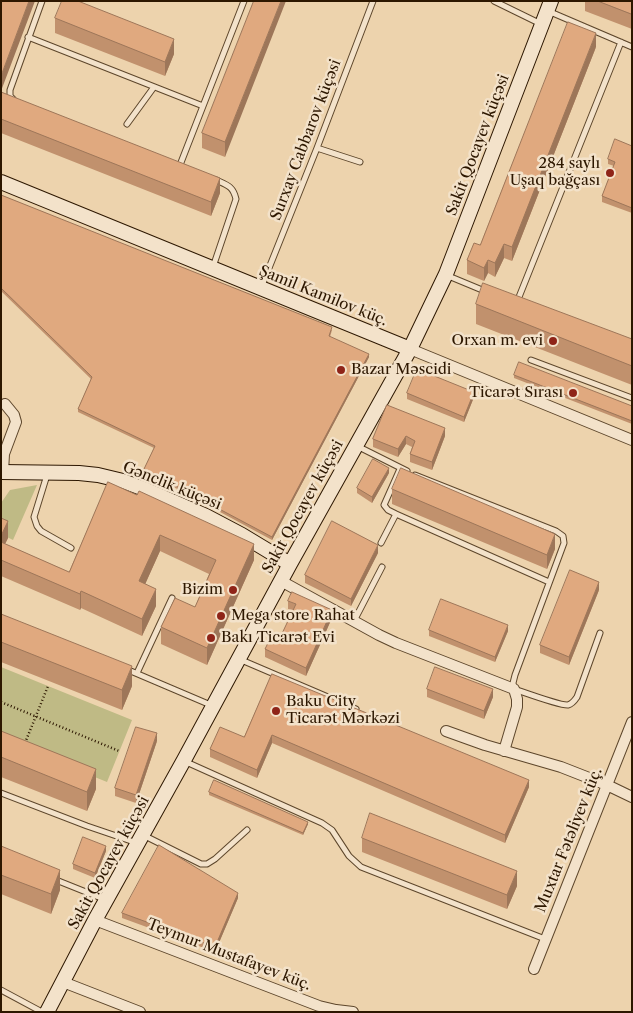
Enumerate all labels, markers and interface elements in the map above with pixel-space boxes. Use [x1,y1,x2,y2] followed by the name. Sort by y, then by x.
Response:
[267,57,345,223] street label: Surxay Cabbarov küçəsi
[443,72,513,218] street label: Sakit Qocayev küçəsi
[510,155,600,190] place label: 284 saylı Uşaq bağçası
[604,167,616,179] marker: 284 saylı Uşaq bağçası
[256,262,390,330] street label: Şamil Kamilov küç.
[451,332,543,350] place label: Orxan m. evi
[547,335,559,347] marker: Orxan m. evi
[351,361,451,379] place label: Bazar Məscidi
[335,364,347,376] marker: Bazar Məscidi
[469,384,563,402] place label: Ticarət Sırası
[567,387,579,399] marker: Ticarət Sırası
[259,437,347,577] street label: Sakit Qocayev küçəsi
[120,458,224,514] street label: Gənclik küçəsi
[182,581,223,599] place label: Bizim
[227,584,239,596] marker: Bizim
[231,607,355,625] place label: Mega store Rahat
[215,610,227,622] marker: Mega store Rahat
[221,629,335,647] place label: Bakı Ticarət Evi
[205,632,217,644] marker: Bakı Ticarət Evi
[286,693,400,728] place label: Baku City Ticarət Mərkəzi
[270,705,282,717] marker: Baku City Ticarət Mərkəzi
[532,765,606,915] street label: Muxtar Fətəliyev küç.
[65,793,153,933] street label: Sakit Qocayev küçəsi
[144,915,314,995] street label: Teymur Mustafayev küç.

